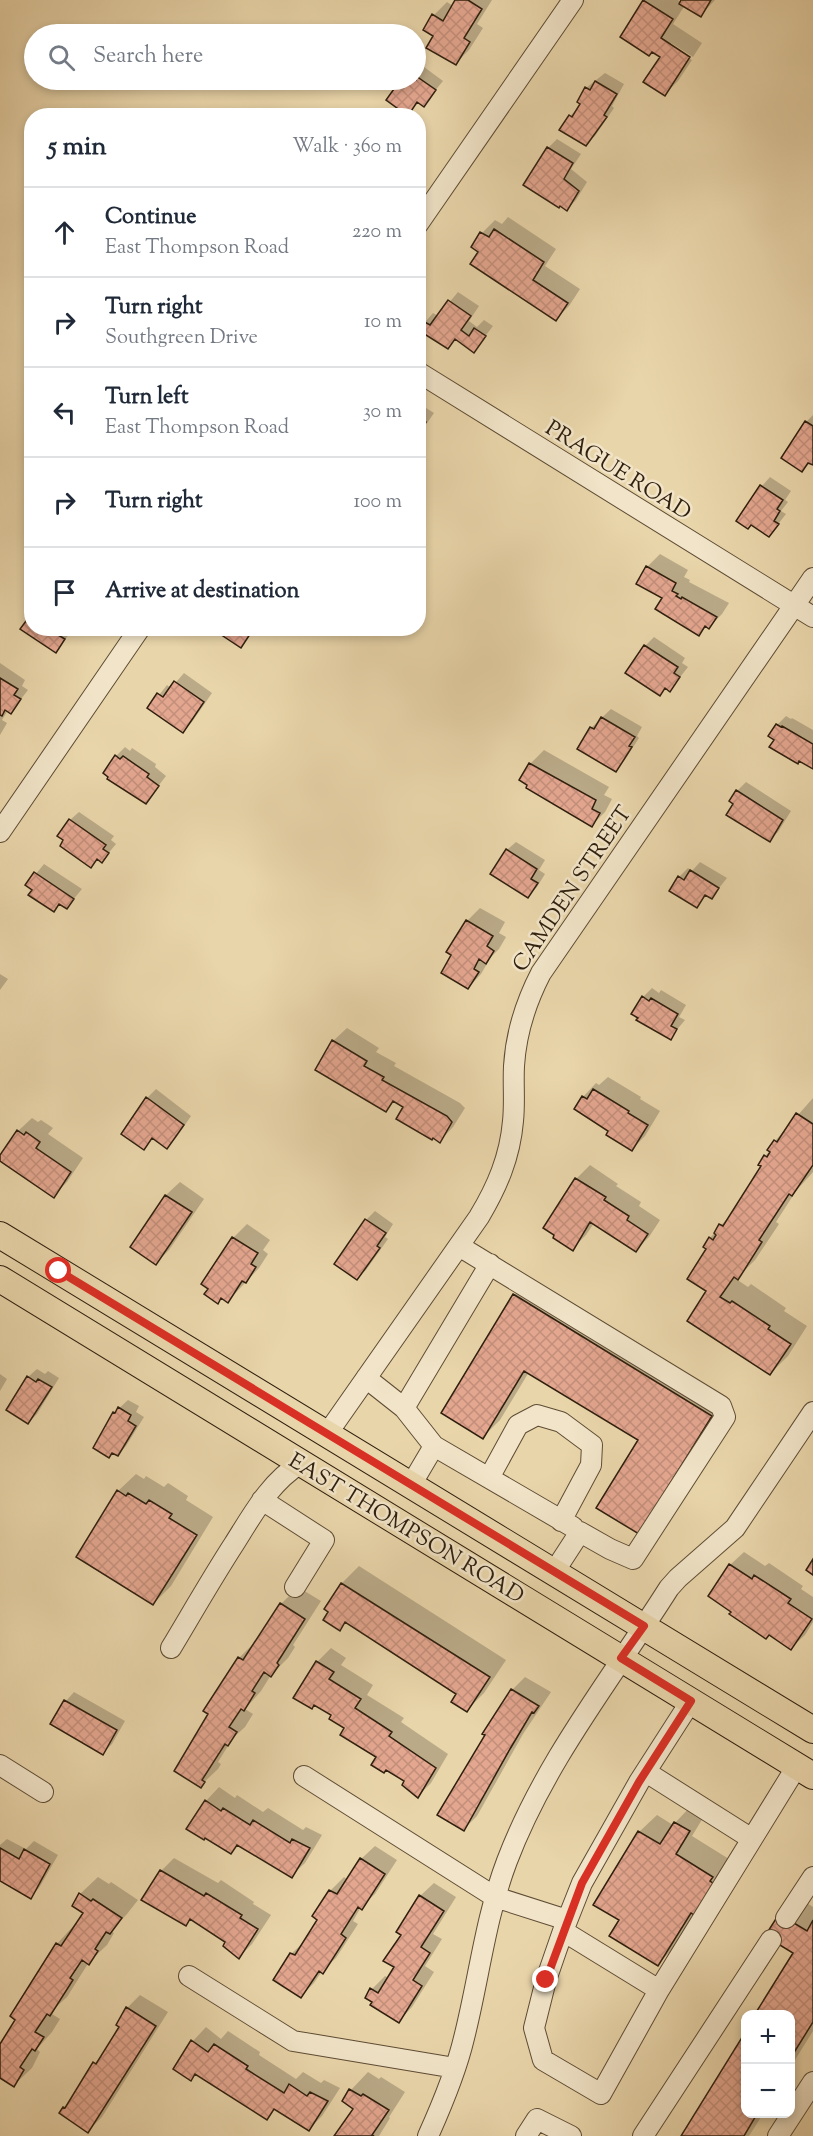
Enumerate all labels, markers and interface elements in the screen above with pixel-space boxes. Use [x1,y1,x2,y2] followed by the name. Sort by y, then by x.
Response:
[24,24,426,90] search box
[45,41,78,74] icon: search
[93,41,203,73] text: Search here
[48,129,107,166] text: 5 min
[292,133,402,162] text: Walk · 360 m
[105,202,196,234] text: Continue
[48,216,81,249] icon: ahead
[352,218,402,247] text: 220 m
[105,234,289,263] text: East Thompson Road
[105,292,202,324] text: Turn right
[48,306,81,339] icon: right
[364,308,402,337] text: 10 m
[105,324,258,353] text: Southgreen Drive
[105,382,188,414] text: Turn left
[48,396,81,429] icon: left
[363,398,402,427] text: 30 m
[105,414,289,443] text: East Thompson Road
[538,414,697,529] street label: PRAGUE ROAD
[48,486,81,519] icon: right
[105,486,202,518] text: Turn right
[353,488,402,517] text: 100 m
[48,576,81,609] icon: arrive
[105,576,300,608] text: Arrive at destination
[506,800,641,979] street label: CAMDEN STREET
[45,1257,71,1283] route start
[282,1446,529,1613] street label: EAST THOMPSON ROAD
[532,1966,558,1992] route end
[741,2010,795,2118] map controls
[741,2010,795,2064] button: +
[741,2064,795,2118] button: −

